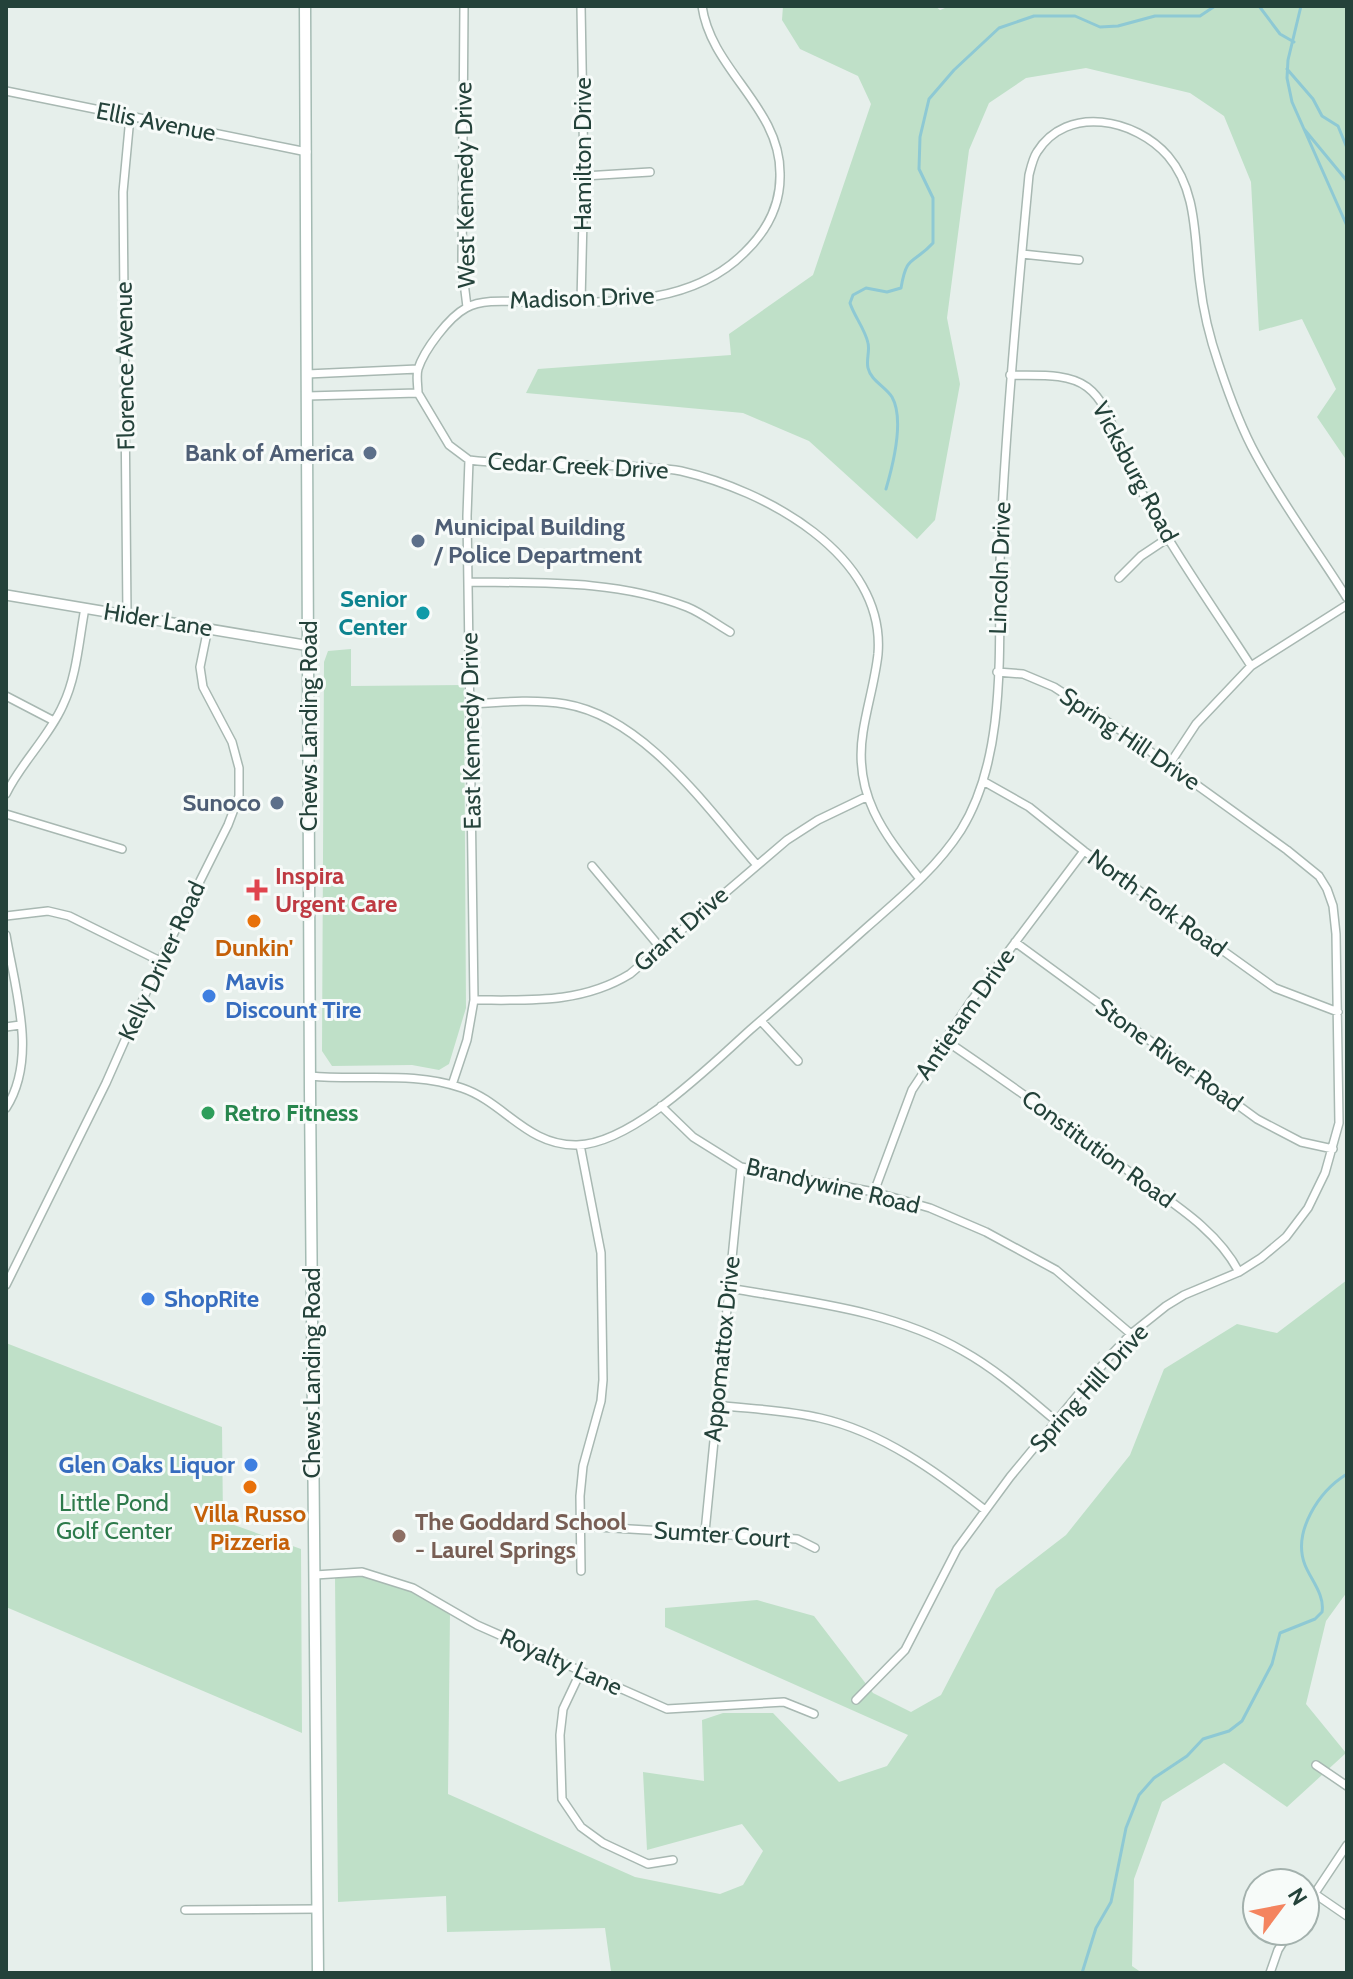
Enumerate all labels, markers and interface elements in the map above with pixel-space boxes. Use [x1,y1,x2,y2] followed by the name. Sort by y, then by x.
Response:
[568,77,597,231] street label: Hamilton Drive
[448,82,481,288] street label: West Kennedy Drive
[94,96,218,147] street label: Ellis Avenue
[509,280,655,315] street label: Madison Drive
[109,281,140,451] street label: Florence Avenue
[1086,396,1185,547] street label: Vicksburg Road
[185,438,354,467] place label: Bank of America
[361,444,379,462] marker: Bank of America
[487,446,669,485] street label: Cedar Creek Drive
[983,501,1016,635] street label: Lincoln Drive
[433,512,642,569] place label: Municipal Building / Police Department
[409,532,427,550] marker: Municipal Building / Police Department
[339,584,407,641] place label: Senior Center
[102,597,215,642] street label: Hider Lane
[414,604,432,622] marker: Senior Center
[294,620,323,832] street label: Chews Landing Road
[454,632,487,830] street label: East Kennedy Drive
[1055,681,1206,796] street label: Spring Hill Drive
[183,788,261,817] place label: Sunoco
[268,794,286,812] marker: Sunoco
[1082,843,1232,963] street label: North Fork Road
[275,861,397,918] place label: Inspira Urgent Care
[112,876,211,1045] street label: Kelly Driver Road
[246,879,268,901] marker: Inspira Urgent Care
[628,880,734,977] street label: Grant Drive
[245,912,263,930] marker: Dunkin'
[215,933,293,962] place label: Dunkin'
[909,943,1020,1085] street label: Antietam Drive
[225,967,361,1024] place label: Mavis Discount Tire
[200,987,218,1005] marker: Mavis Discount Tire
[1090,992,1248,1118] street label: Stone River Road
[1016,1083,1180,1214] street label: Constitution Road
[224,1098,358,1127] place label: Retro Fitness
[199,1104,217,1122] marker: Retro Fitness
[743,1151,923,1220] street label: Brandywine Road
[697,1255,746,1443] street label: Appomattox Drive
[297,1267,326,1479] street label: Chews Landing Road
[164,1284,259,1313] place label: ShopRite
[139,1290,157,1308] marker: ShopRite
[1023,1317,1154,1458] street label: Spring Hill Drive
[59,1450,235,1479] place label: Glen Oaks Liquor
[242,1456,260,1474] marker: Glen Oaks Liquor
[241,1478,259,1496] marker: Villa Russo Pizzeria
[56,1488,172,1545] park label: Little Pond Golf Center
[194,1499,307,1556] place label: Villa Russo Pizzeria
[415,1507,627,1564] place label: The Goddard School - Laurel Springs
[653,1515,791,1554] street label: Sumter Court
[390,1527,408,1545] marker: The Goddard School - Laurel Springs
[496,1622,627,1701] street label: Royalty Lane
[1241,1867,1321,1947] north arrow
[1282,1883,1313,1910] text: N

